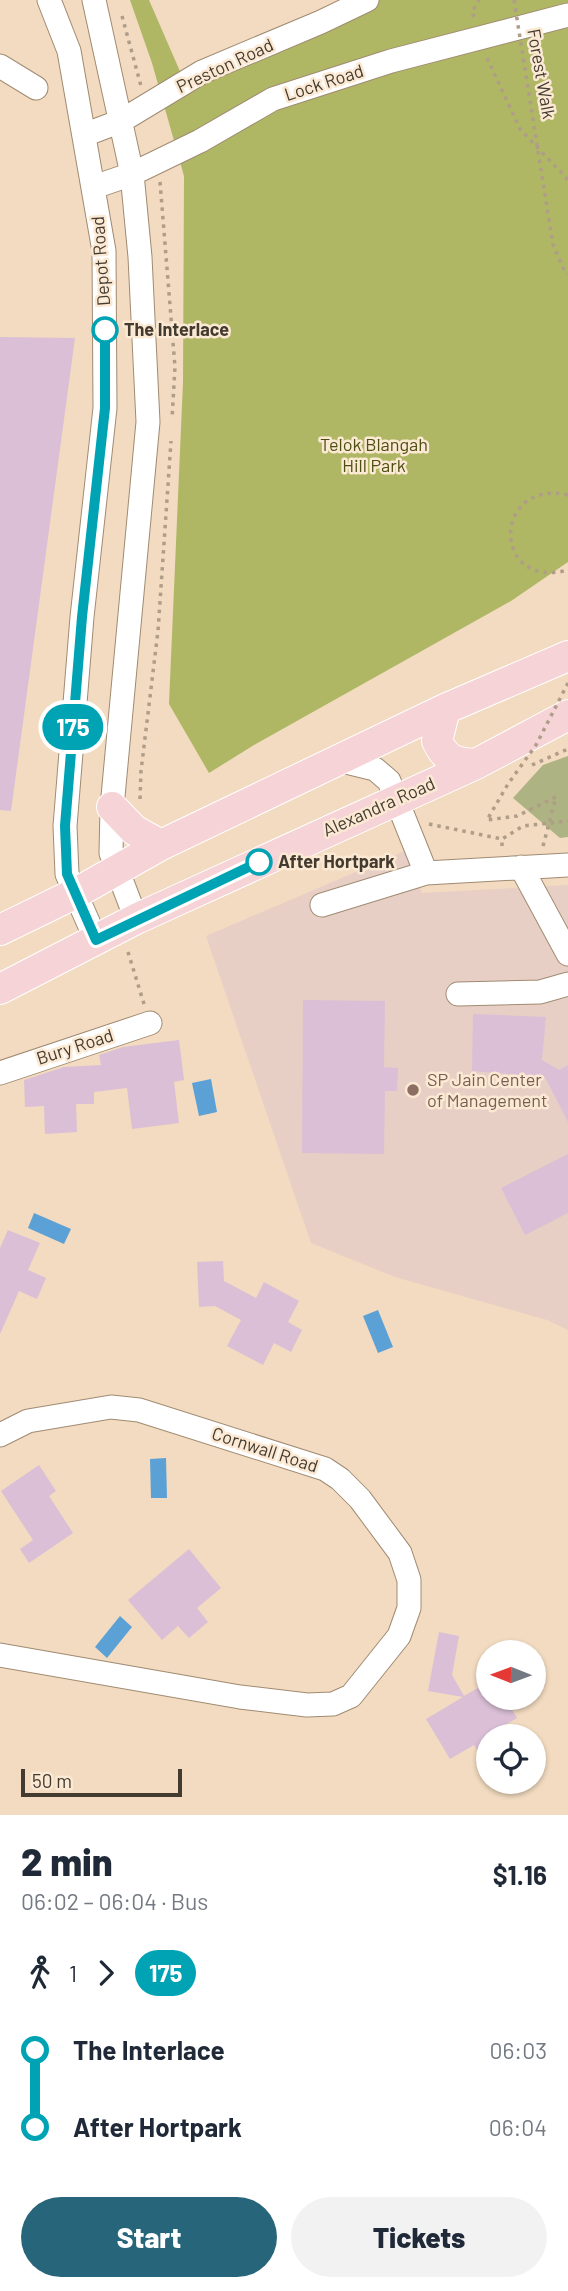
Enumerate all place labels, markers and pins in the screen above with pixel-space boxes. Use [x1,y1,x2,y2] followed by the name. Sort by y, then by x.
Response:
[92,317,118,343] marker: The Interlace
[124,318,229,340] place label: The Interlace
[246,849,272,875] marker: After Hortpark
[278,850,395,872] place label: After Hortpark
[427,1068,548,1111] place label: SP Jain Center of Management
[405,1082,421,1098] marker: SP Jain Center of Management

